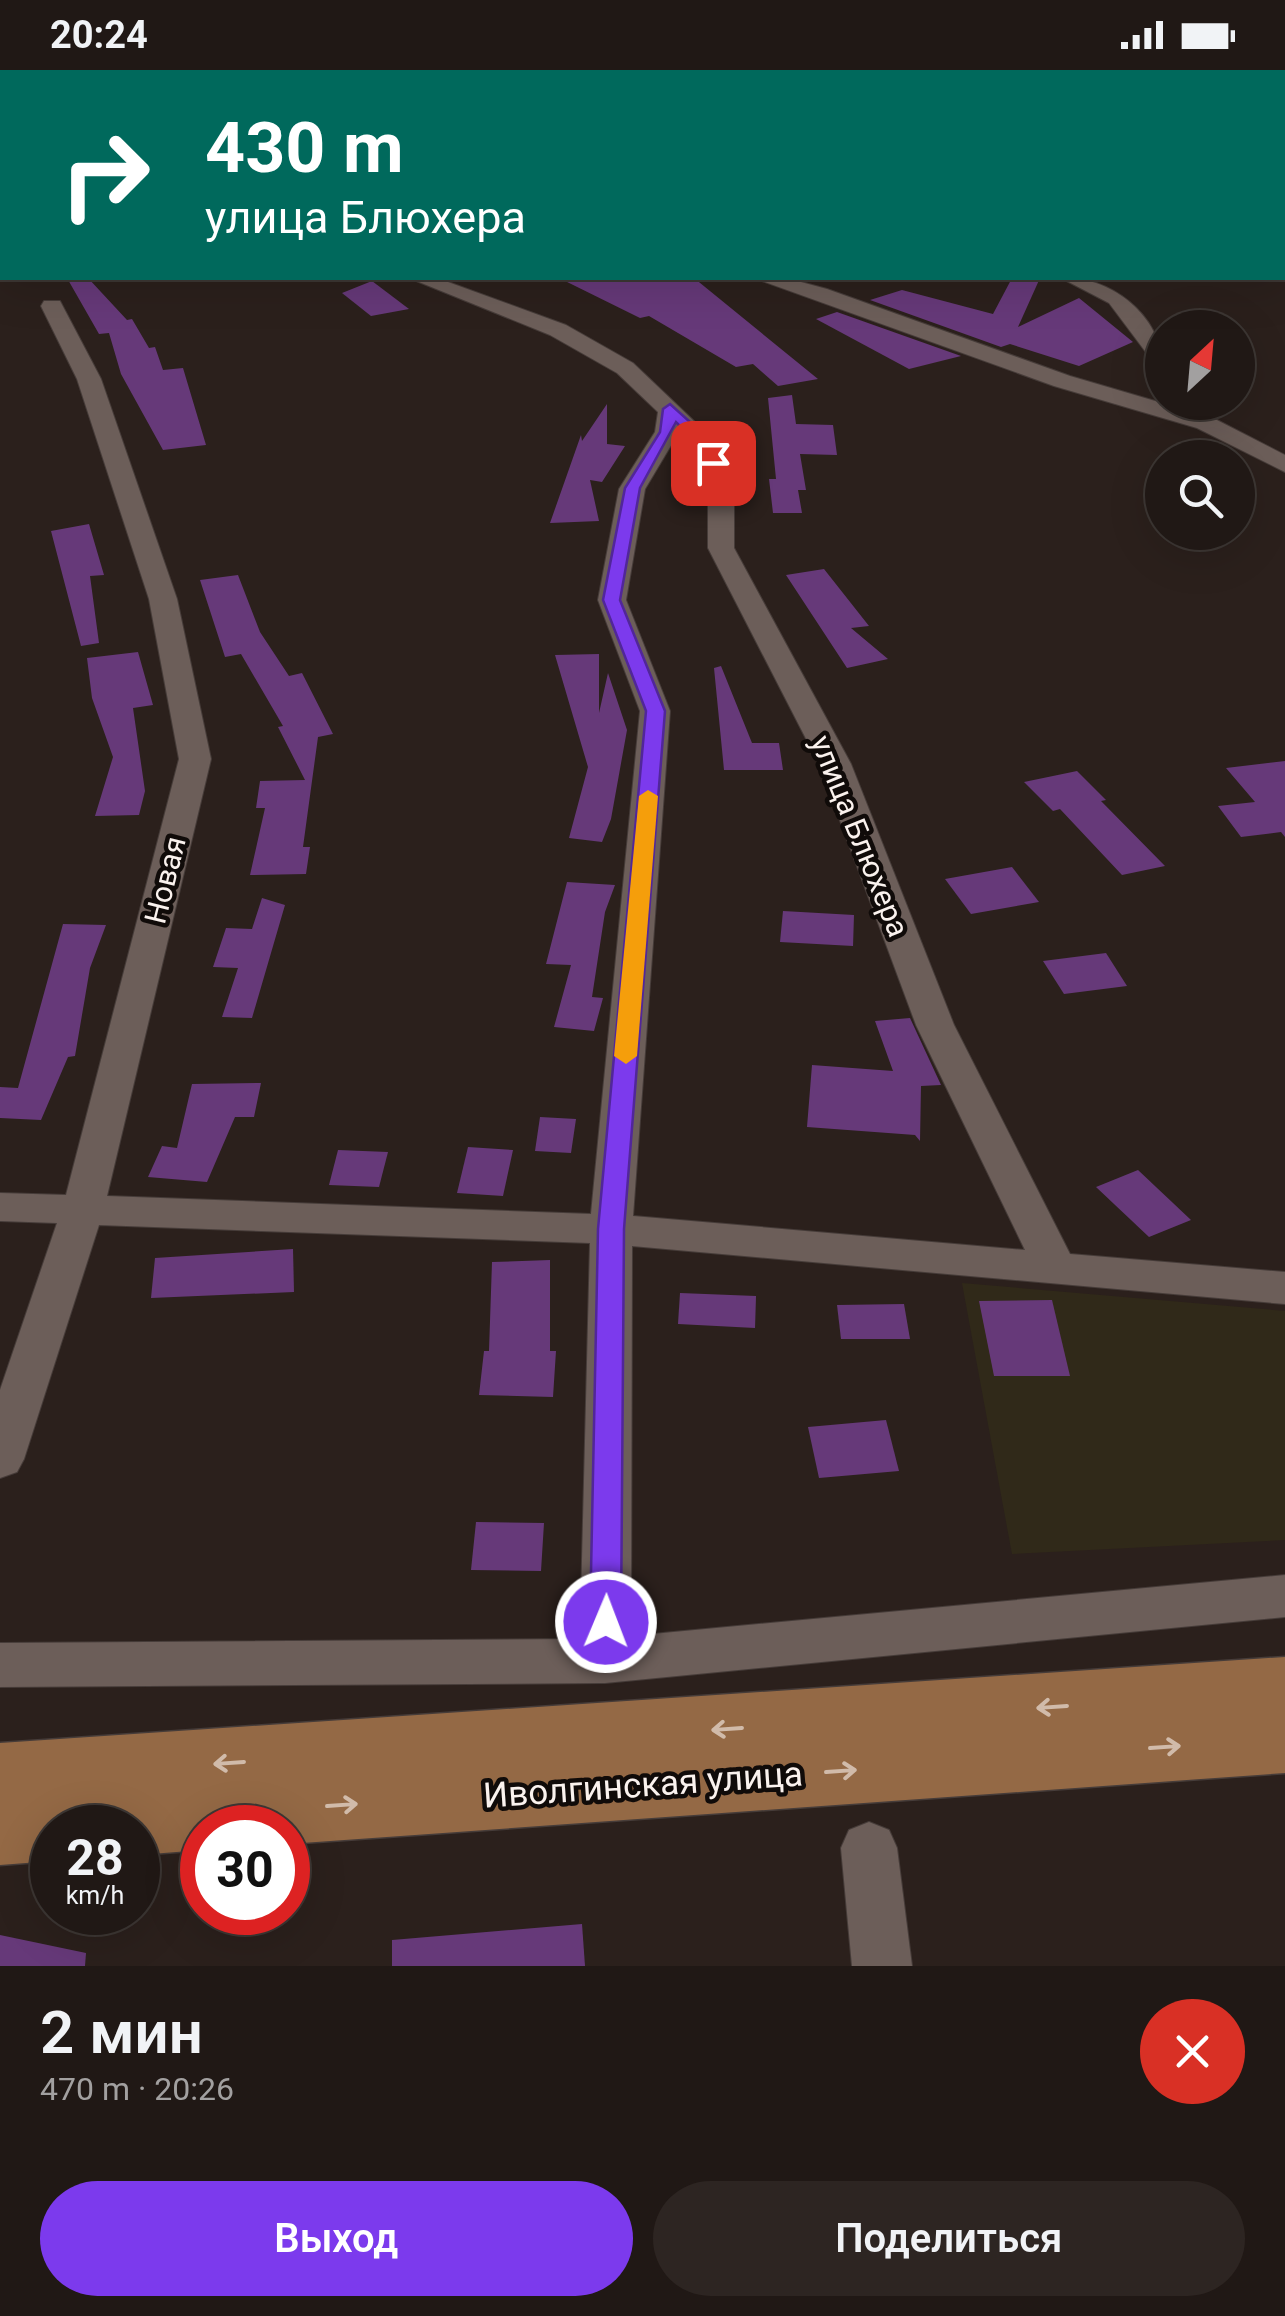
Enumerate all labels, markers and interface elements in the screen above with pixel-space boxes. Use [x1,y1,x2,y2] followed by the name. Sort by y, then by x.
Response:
[50,13,148,57] text: 20:24
[205,107,404,189] text: 430 m
[40,110,170,240] icon: right
[205,191,526,244] text: улица Блюхера
[1145,310,1255,420] north arrow
[1145,310,1255,550] map controls
[671,421,756,506] pin
[686,436,741,491] icon: arrive
[1145,440,1255,550] button: search
[804,730,916,942] street label: улица Блюхера
[137,833,193,927] street label: Новая
[554,1570,658,1674] position arrow
[1036,1697,1068,1716] one-way arrow
[712,1720,744,1739] one-way arrow
[1148,1737,1180,1756] one-way arrow
[482,1753,804,1817] street label: Иволгинская улица
[213,1754,245,1773] one-way arrow
[824,1761,856,1780] one-way arrow
[325,1795,357,1814] one-way arrow
[180,1805,310,1935] speed limit sign: 30
[66,1829,124,1887] text: 28
[66,1881,124,1910] text: km/h
[40,1997,203,2068] text: 2 мин
[1140,1999,1245,2104] button: close
[40,2070,234,2108] text: 470 m · 20:26
[40,2181,633,2296] button: Выход
[653,2181,1245,2296] button: Поделиться

